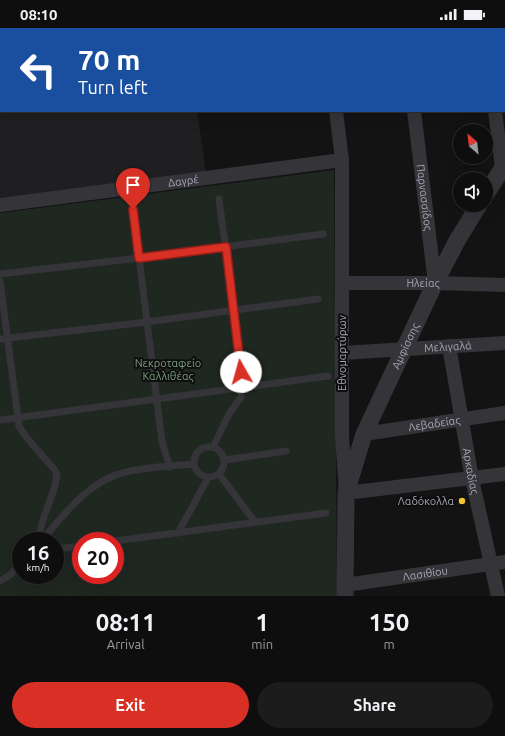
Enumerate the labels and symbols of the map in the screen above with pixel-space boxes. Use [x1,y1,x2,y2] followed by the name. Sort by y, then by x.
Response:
[453,124,493,164] north arrow
[415,163,435,231] street label: Παρνασσίδος
[116,168,150,209] pin
[167,173,200,189] street label: Δαγρέ
[406,277,440,290] street label: Ηλείας
[336,314,348,391] street label: Εθνομαρτύρων
[389,321,422,371] street label: Αμφίσσης
[424,339,472,354] street label: Μελιγαλά
[220,351,262,393] position arrow
[135,357,201,383] park label: Νεκροταφείο Καλλιθέας
[408,414,461,433] street label: Λεβαδείας
[461,447,481,496] street label: Αρκαδίας
[398,495,454,507] place label: Λαδόκολλα
[457,496,467,506] marker: Λαδόκολλα
[72,532,124,584] speed limit sign: 20
[402,564,448,583] street label: Λασιθίου

